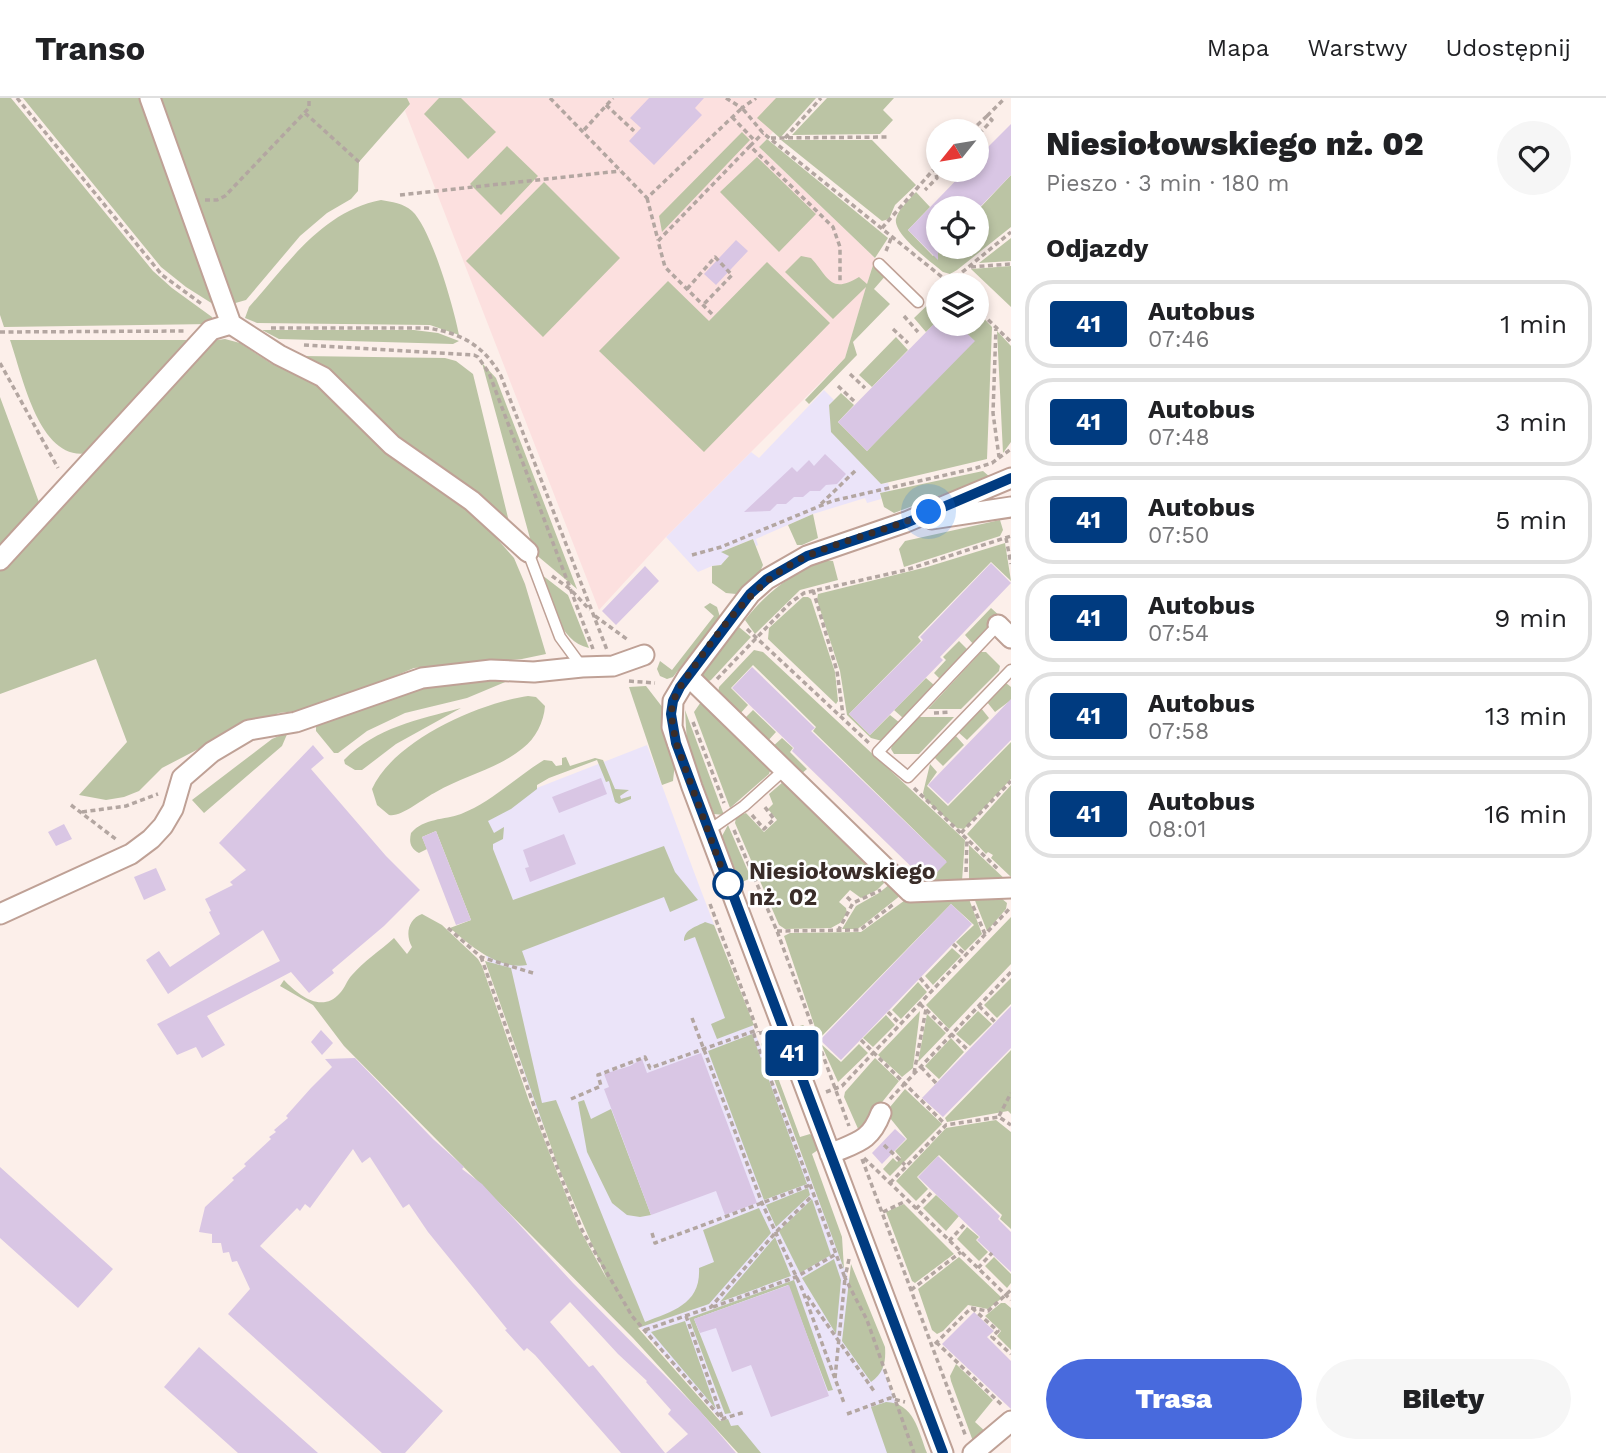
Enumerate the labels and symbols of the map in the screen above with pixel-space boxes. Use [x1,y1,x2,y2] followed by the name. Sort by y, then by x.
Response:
[926,119,989,182] north arrow
[911,494,946,529] your location
[749,858,935,911] place label: Niesiołowskiego nż. 02
[713,869,743,899] marker: Niesiołowskiego nż. 02
[760,1030,824,1076] line badge: 41

